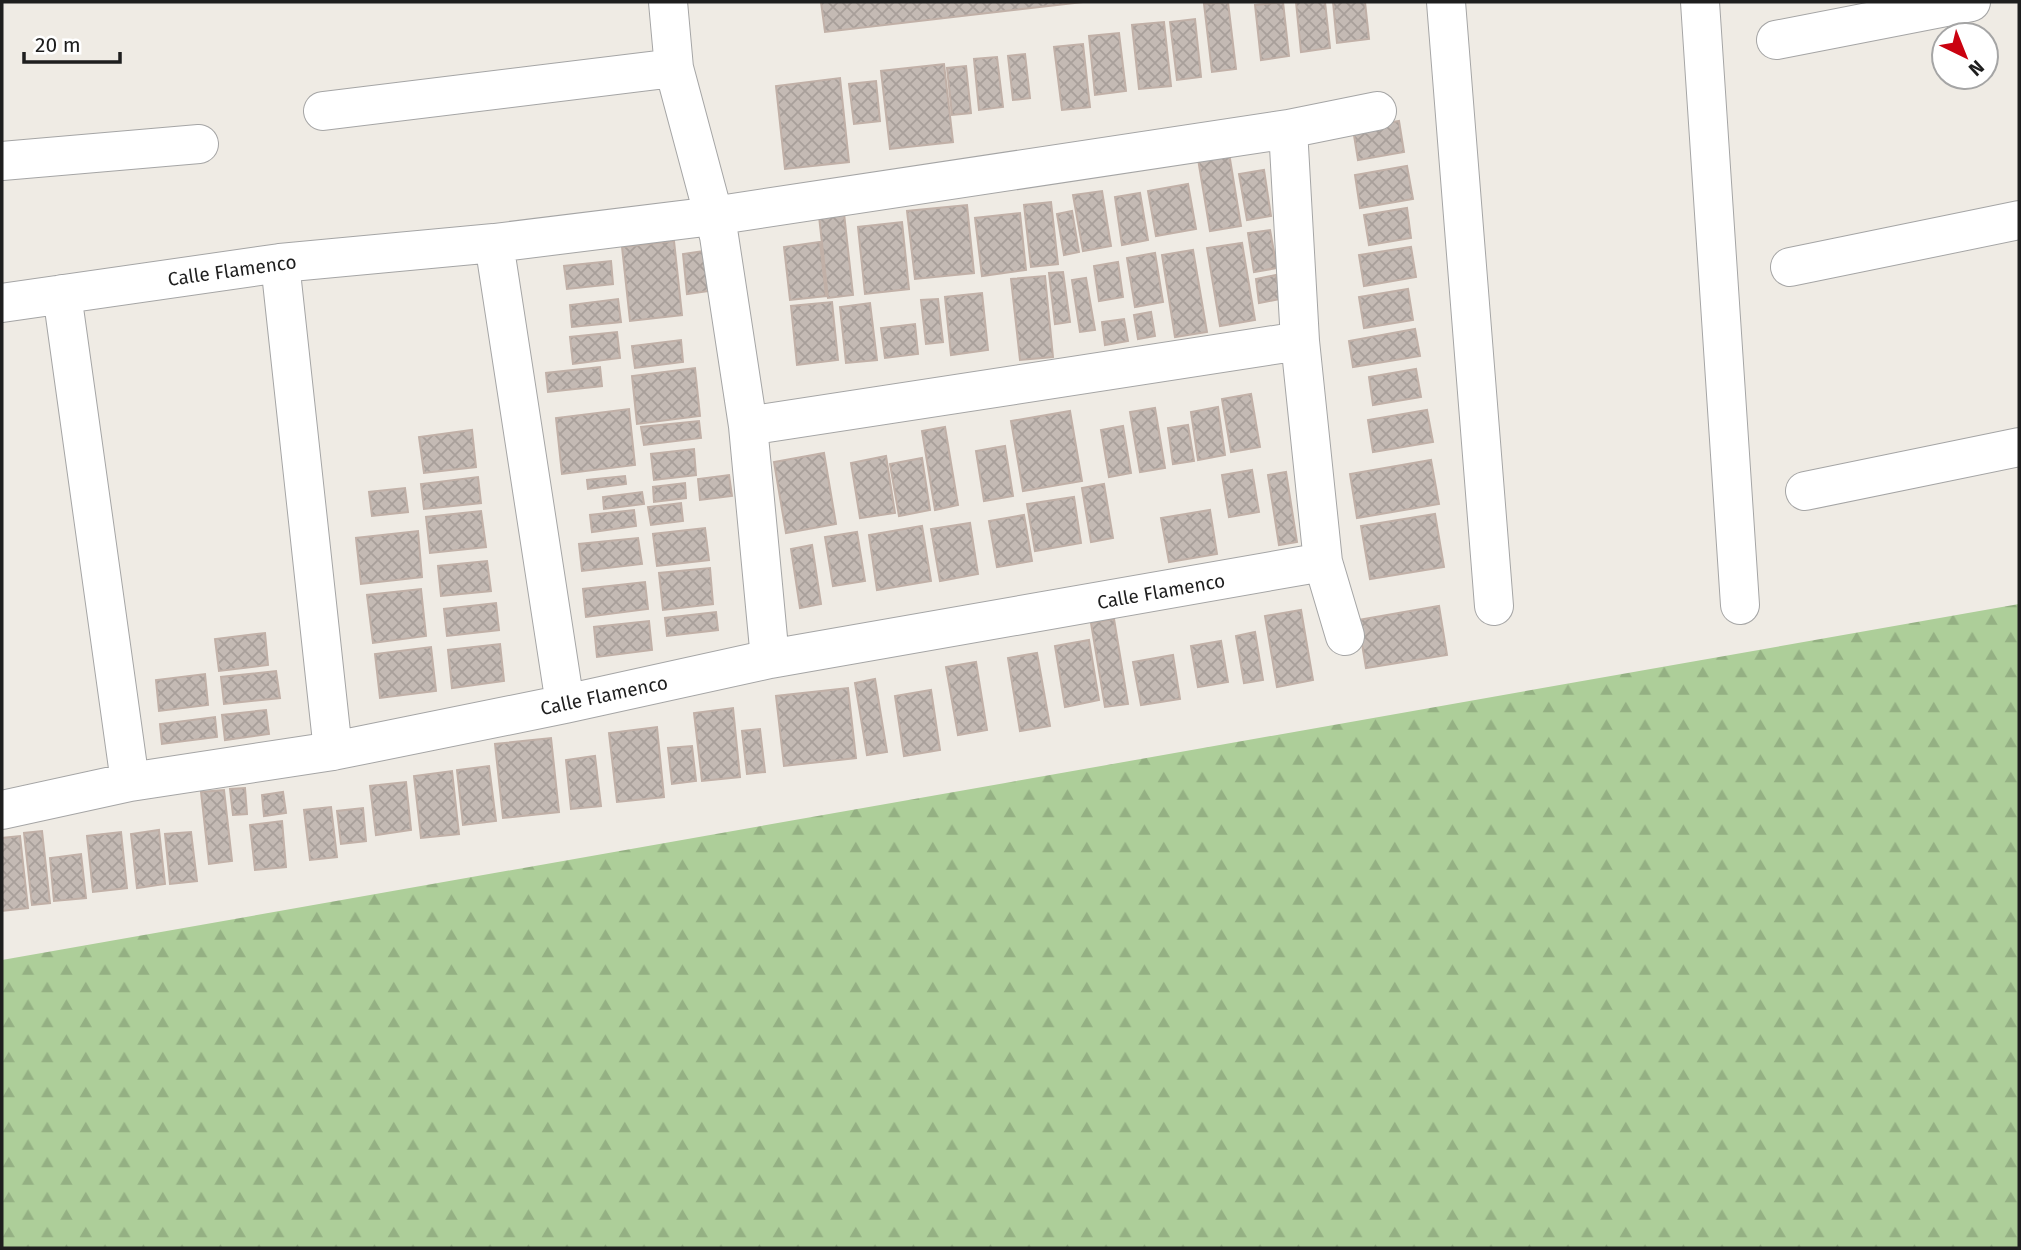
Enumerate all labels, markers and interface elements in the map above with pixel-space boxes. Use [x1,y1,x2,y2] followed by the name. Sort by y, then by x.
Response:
[24,21,121,65] scale bar
[1930,21,2000,91] north arrow
[35,32,81,58] text: 20 m
[1964,55,1989,81] text: N
[166,250,298,291] street label: Calle Flamenco
[1095,569,1227,614] street label: Calle Flamenco
[538,671,670,720] street label: Calle Flamenco

